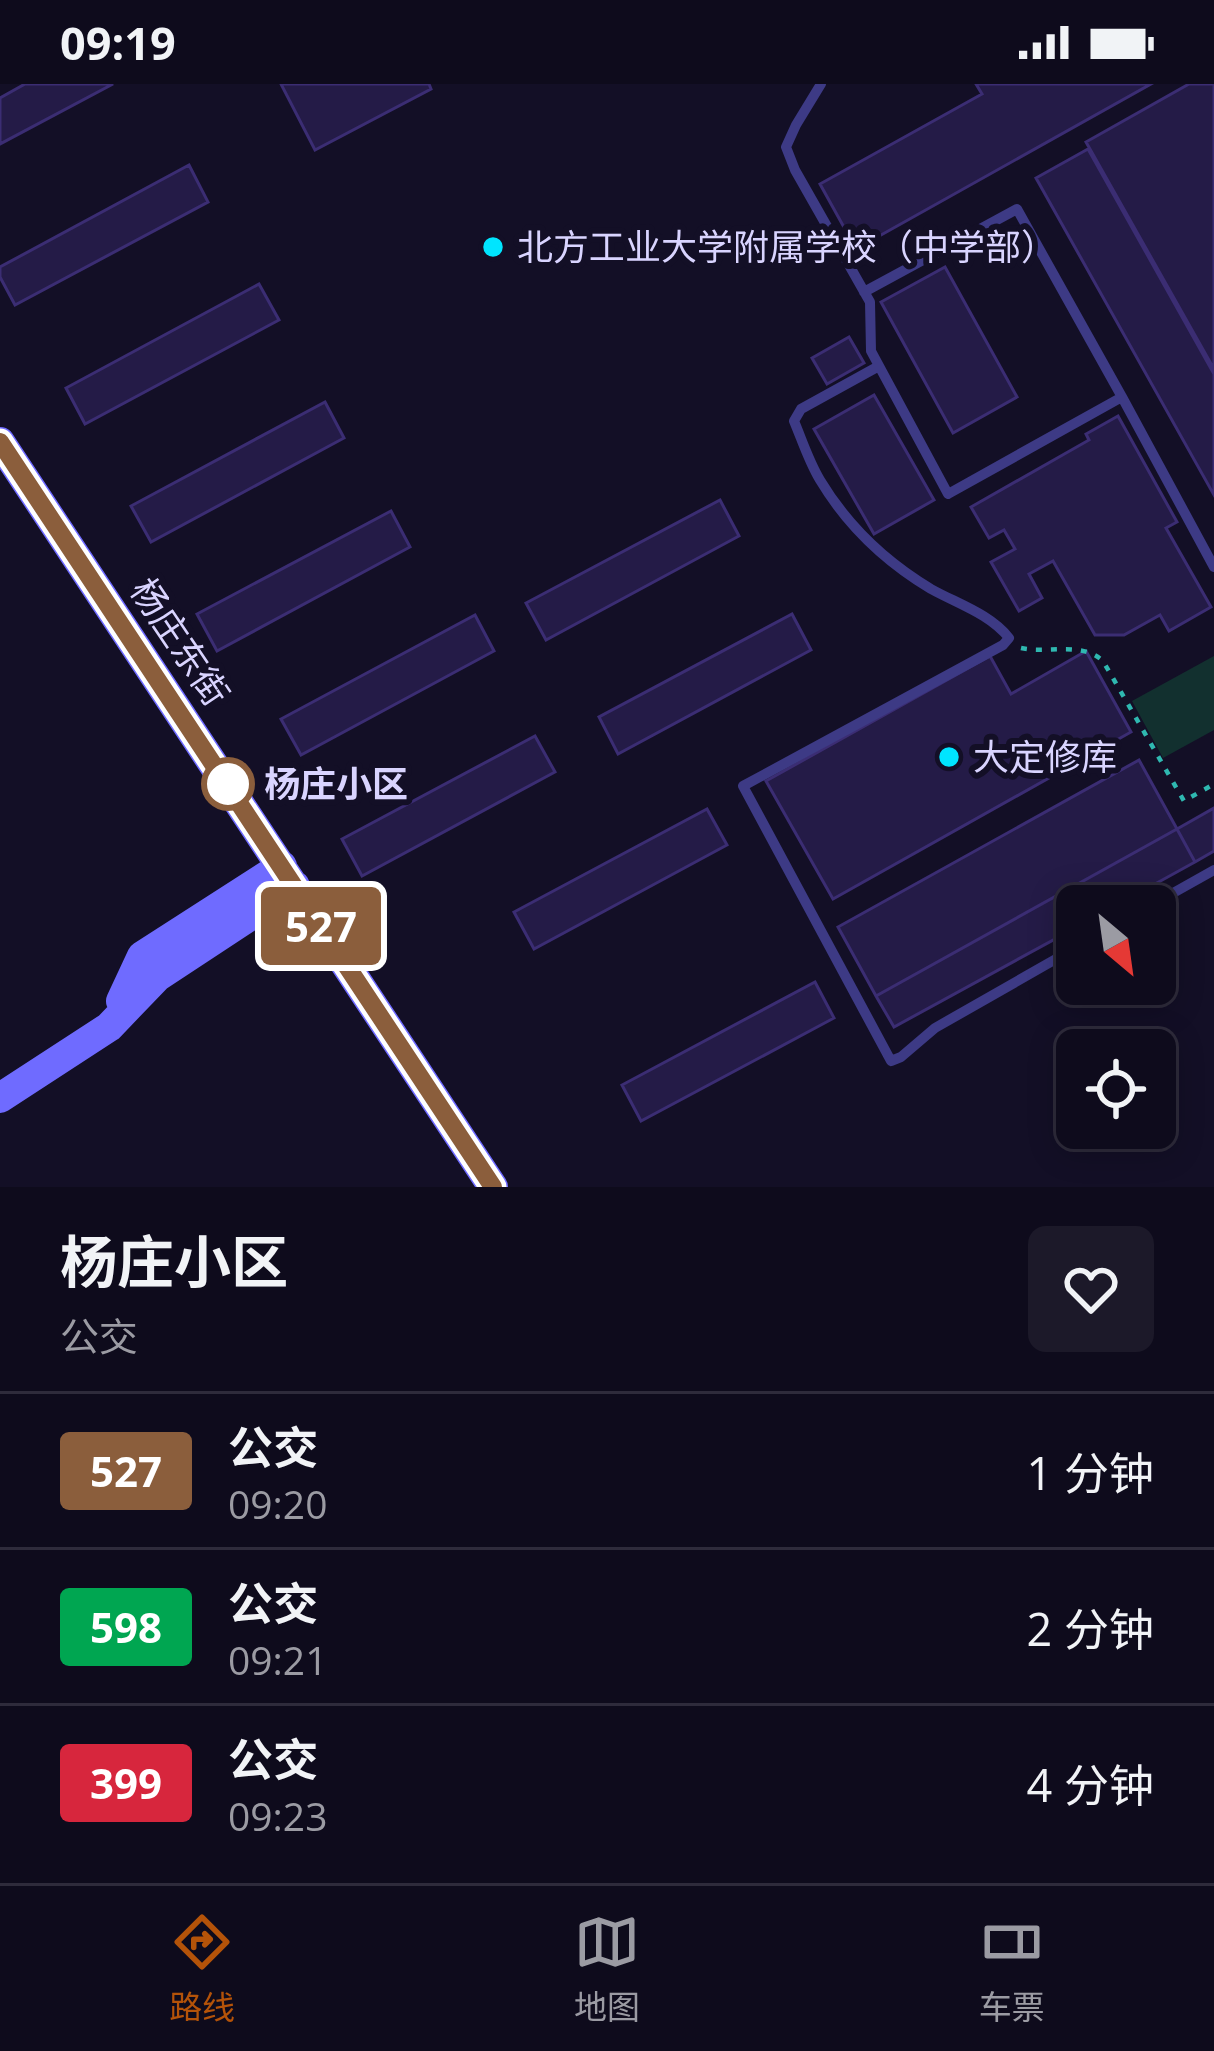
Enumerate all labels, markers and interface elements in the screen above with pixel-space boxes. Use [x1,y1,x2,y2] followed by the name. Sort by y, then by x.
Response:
[60,12,176,73] text: 09:19
[517,222,1057,271] place label: 北方工业大学附属学校（中学部）
[480,234,506,260] marker: 北方工业大学附属学校（中学部）
[120,568,241,715] street label: 杨庄东街
[973,732,1117,781] place label: 大定修库
[936,744,962,770] marker: 大定修库
[203,759,253,809] marker: 杨庄小区
[264,759,408,808] place label: 杨庄小区
[1056,885,1176,1005] north arrow
[1056,885,1176,1149] map controls
[252,887,390,965] line badge: 527
[285,897,357,954] text: 527
[1056,1029,1176,1149] button: locate
[60,1222,288,1300] text: 杨庄小区
[1028,1226,1154,1352] button: heart
[60,1309,138,1362] text: 公交
[228,1416,318,1477] text: 公交
[90,1442,162,1499] text: 527
[1027,1442,1154,1503] text: 1 分钟
[228,1477,327,1530] text: 09:20
[228,1572,318,1633] text: 公交
[90,1598,162,1655] text: 598
[1027,1598,1154,1659] text: 2 分钟
[228,1633,327,1686] text: 09:21
[228,1728,318,1789] text: 公交
[90,1754,162,1811] text: 399
[1027,1754,1154,1815] text: 4 分钟
[228,1789,327,1842] text: 09:23
[169,1909,235,2029] tab: 路线
[574,1909,640,2029] tab: 地图
[979,1909,1045,2029] tab: 车票

